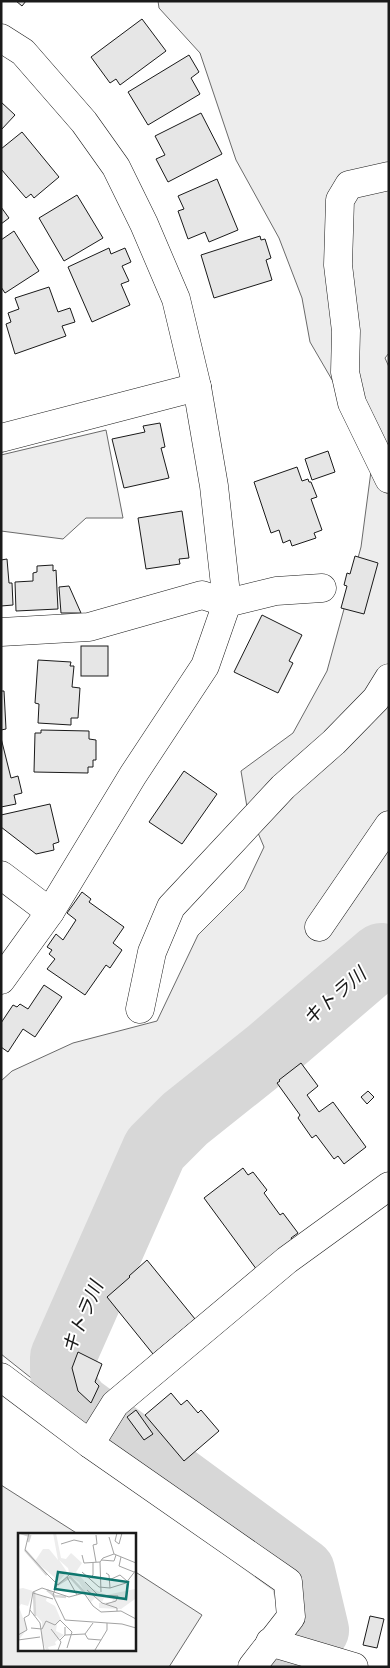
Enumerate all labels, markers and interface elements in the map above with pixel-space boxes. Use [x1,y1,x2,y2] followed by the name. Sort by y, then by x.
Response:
[297,961,372,1030] water label: キトラ川
[56,1275,109,1357] water label: キトラ川
[18,1533,135,1650] inset map

